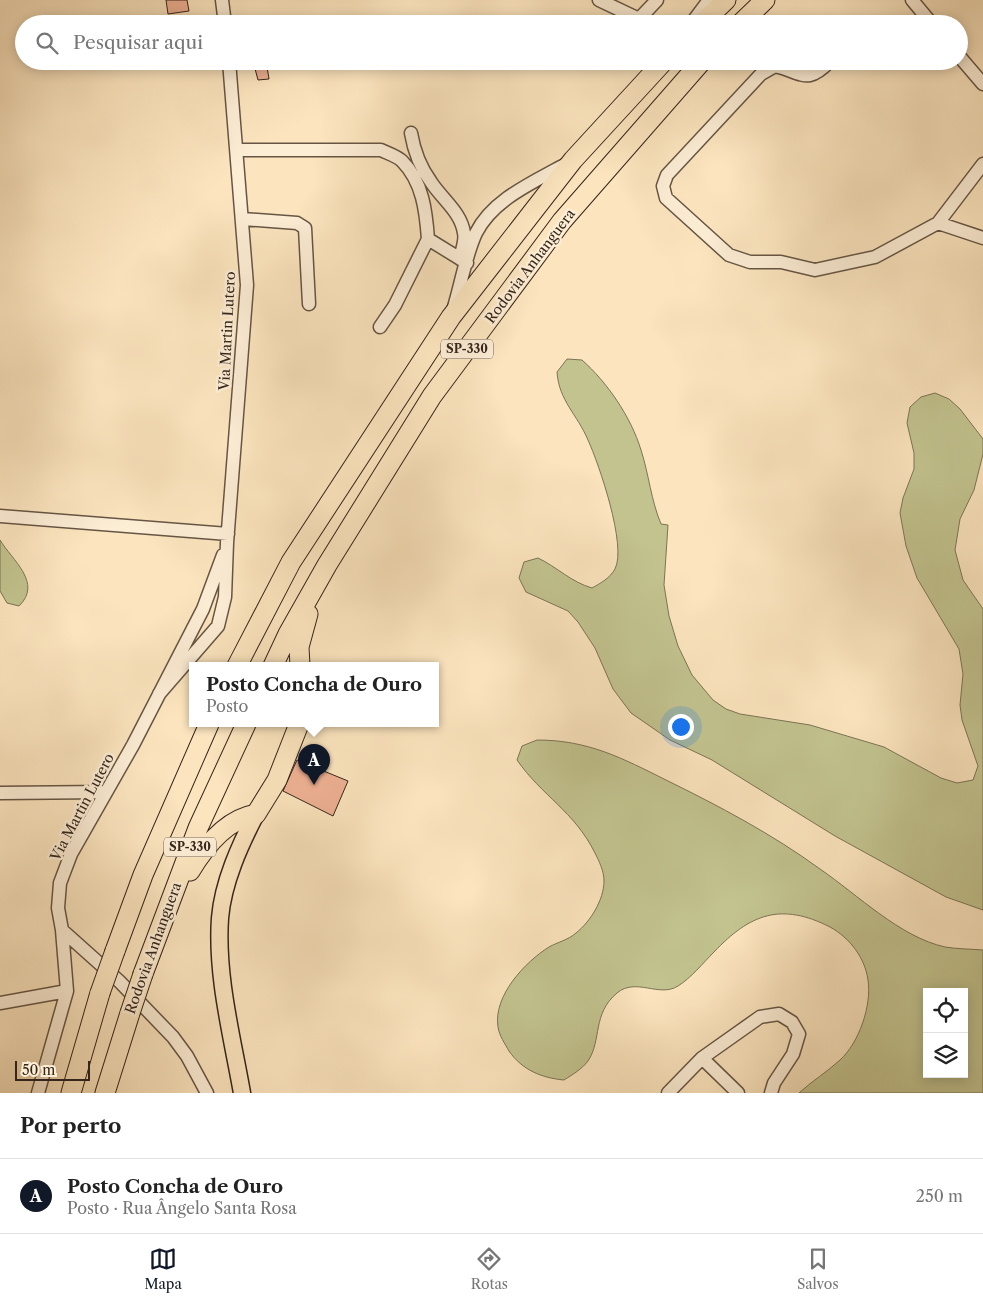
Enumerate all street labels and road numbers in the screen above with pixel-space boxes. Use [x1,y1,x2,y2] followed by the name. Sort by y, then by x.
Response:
[481,205,579,327] street label: Rodovia Anhanguera
[215,271,239,392] street label: Via Martin Lutero
[441,339,493,358] road number: SP-330
[46,750,118,865] street label: Via Martin Lutero
[164,838,216,856] road number: SP-330
[121,879,185,1016] street label: Rodovia Anhanguera

